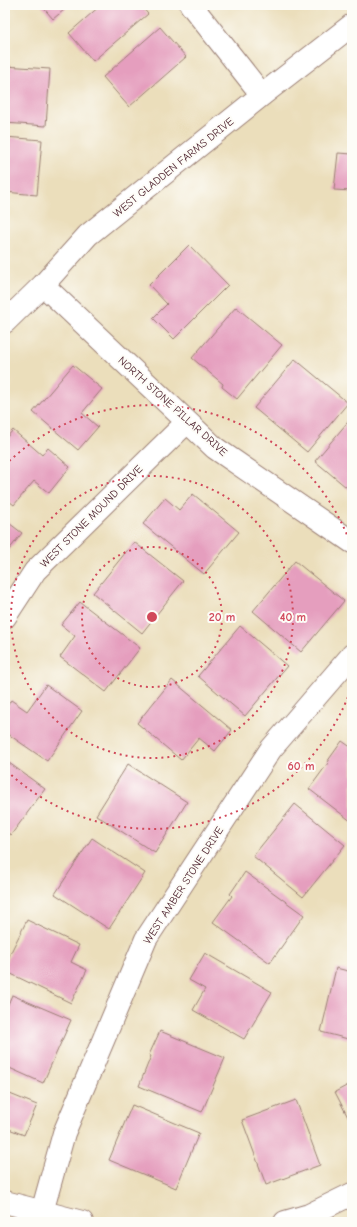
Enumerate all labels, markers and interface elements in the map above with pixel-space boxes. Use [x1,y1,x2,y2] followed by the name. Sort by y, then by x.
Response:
[110,115,236,220] street label: WEST GLADDEN FARMS DRIVE
[115,354,230,459] street label: NORTH STONE PILLAR DRIVE
[37,462,146,570] street label: WEST STONE MOUND DRIVE
[145,610,159,624] centre of rings
[209,610,235,624] text: 20 m
[280,610,306,624] text: 40 m
[288,759,314,773] text: 60 m
[141,824,226,946] street label: WEST AMBER STONE DRIVE

